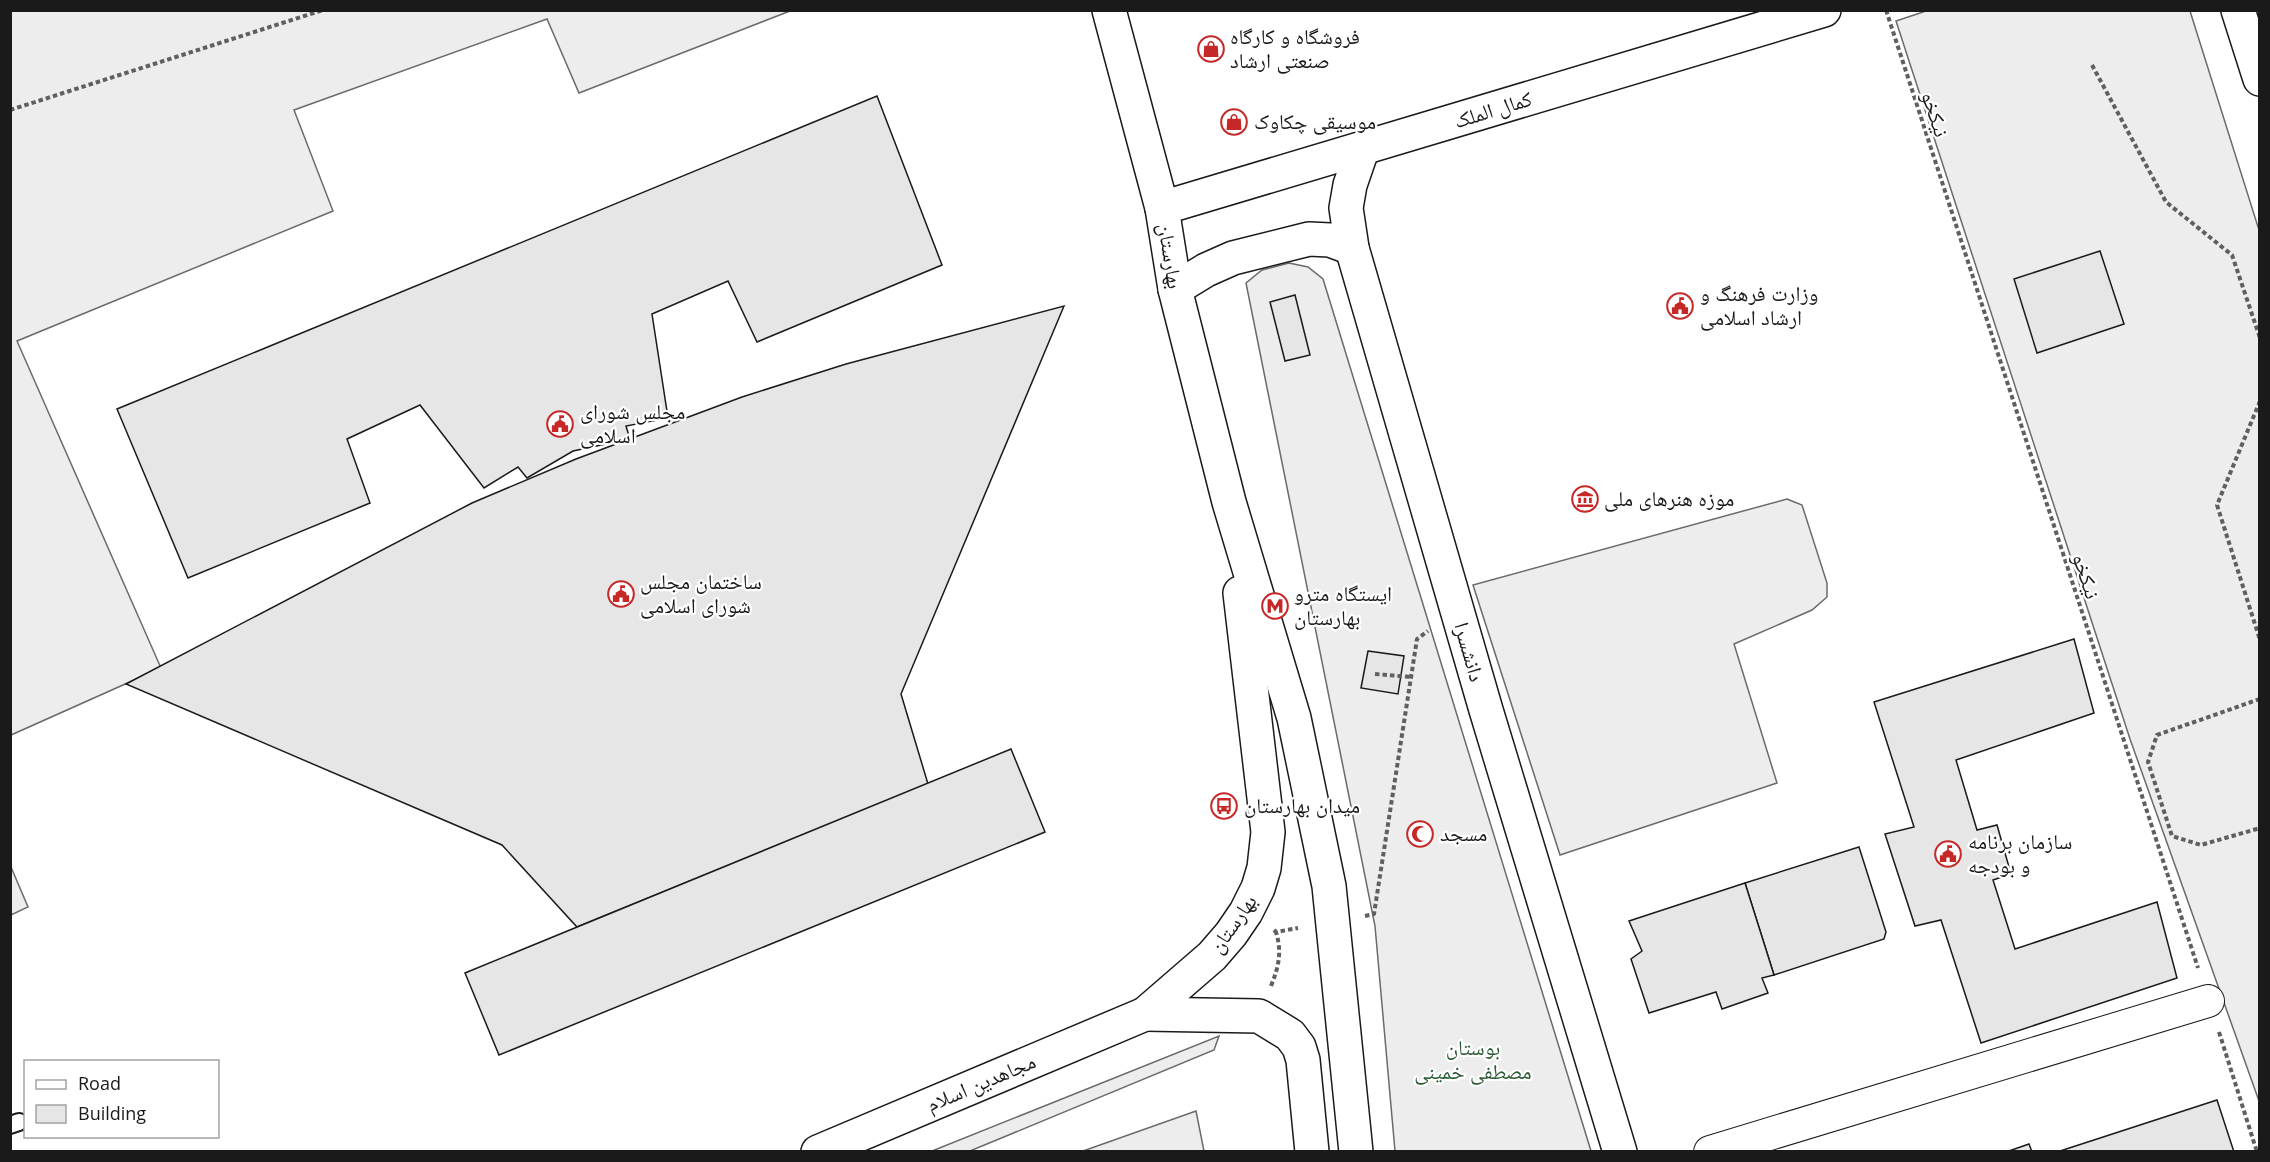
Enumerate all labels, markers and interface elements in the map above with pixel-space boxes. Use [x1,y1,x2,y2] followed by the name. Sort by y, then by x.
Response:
[1230,22,1360,74] place label: فروشگاه و کارگاه صنعتی ارشاد
[1196,34,1226,64] shop icon: فروشگاه و کارگاه صنعتی ارشاد
[1450,84,1535,134] street label: کمال الملک
[1915,87,1956,140] street label: نیکخو
[1219,107,1249,137] shop icon: موسیقی چکاوک
[1254,107,1376,135] place label: موسیقی چکاوک
[1152,221,1190,291] street label: بهارستان
[1700,279,1818,331] place label: وزارت فرهنگ و ارشاد اسلامی
[1665,291,1695,321] public building icon: وزارت فرهنگ و ارشاد اسلامی
[580,397,685,449] place label: مجلس شورای اسلامی
[545,409,575,439] public building icon: مجلس شورای اسلامی
[1570,484,1600,514] museum icon: موزه هنرهای ملی
[1604,484,1734,512] place label: موزه هنرهای ملی
[2066,549,2107,602] street label: نیکخو
[640,567,762,619] place label: ساختمان مجلس شورای اسلامی
[606,579,636,609] public building icon: ساختمان مجلس شورای اسلامی
[1294,579,1392,631] place label: ایستگاه مترو بهارستان
[1260,591,1290,621] metro station icon: ایستگاه مترو بهارستان
[1448,619,1492,685] street label: دانشسرا
[1209,791,1239,821] bus stop icon: میدان بهارستان
[1244,791,1360,819] place label: میدان بهارستان
[1405,819,1435,849] mosque icon: مسجد
[1440,819,1487,847] place label: مسجد
[1968,827,2072,879] place label: سازمان برنامه و بودجه
[1933,839,1963,869] public building icon: سازمان برنامه و بودجه
[1202,888,1263,959] street label: بهارستان
[1414,1033,1532,1085] park label: بوستان مصطفی خمینی
[922,1046,1040,1119] street label: مجاهدین اسلام
[24,1060,219,1138] legend
[78,1071,121,1095] text: Road
[78,1101,146,1125] text: Building

